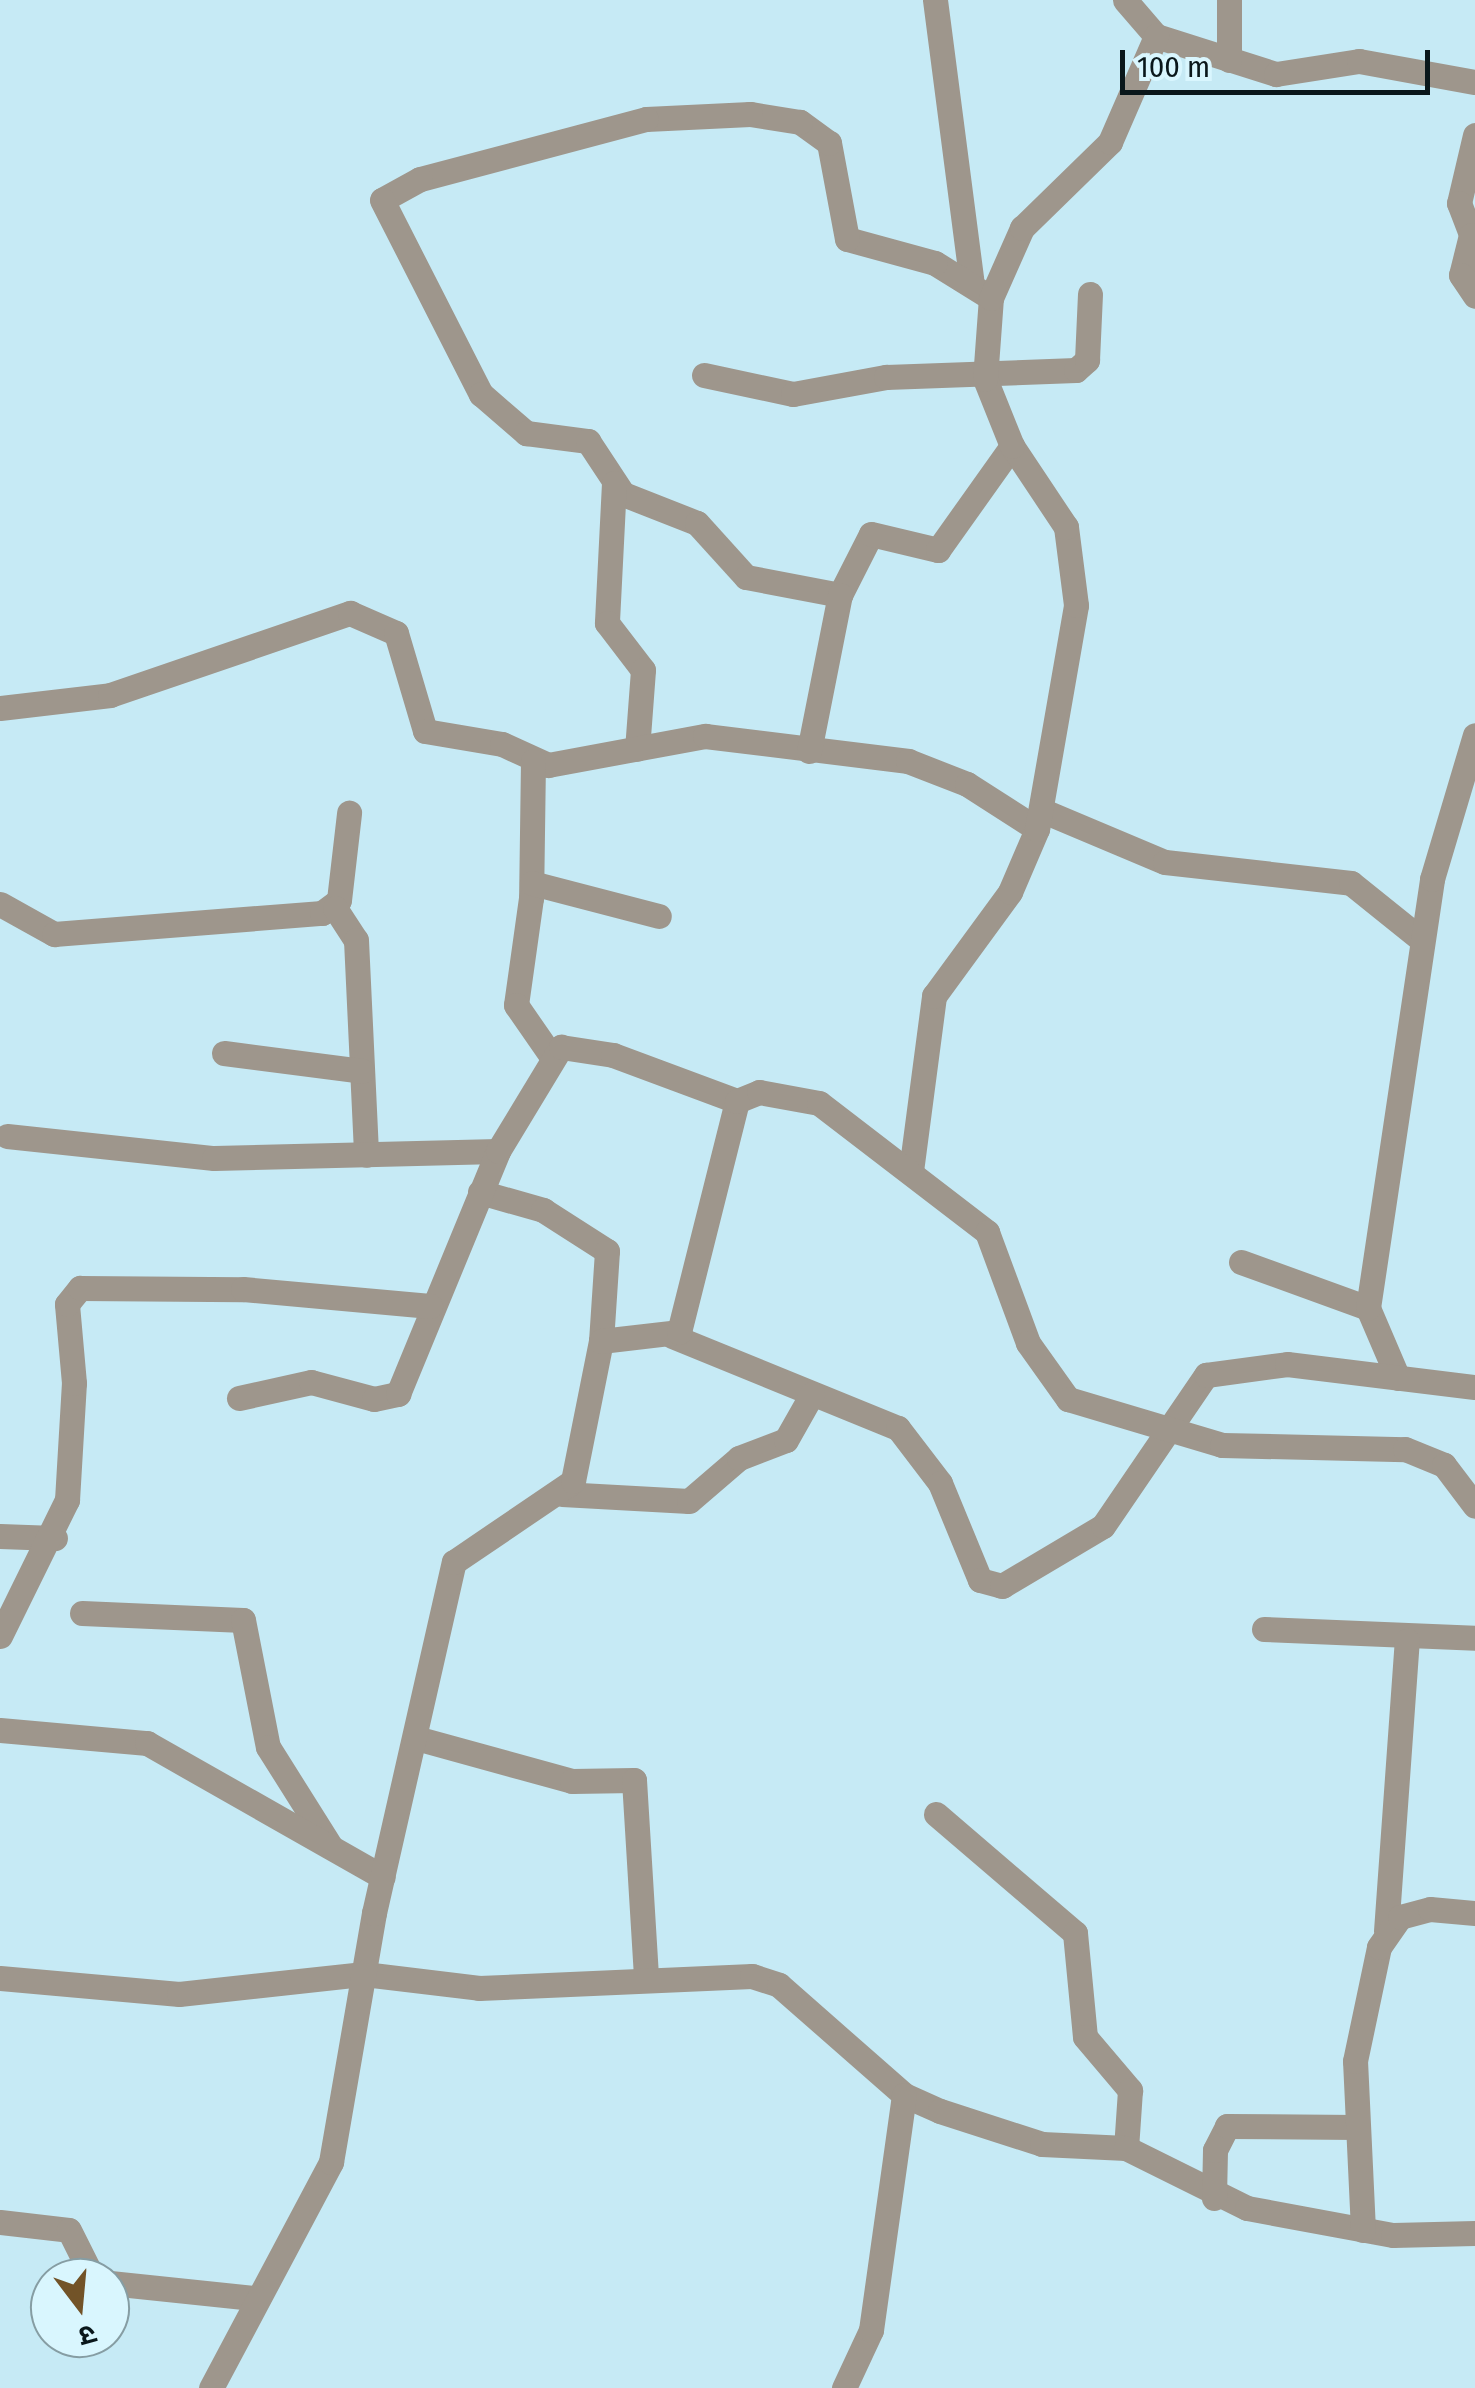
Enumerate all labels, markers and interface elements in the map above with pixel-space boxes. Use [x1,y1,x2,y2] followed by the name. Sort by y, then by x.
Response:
[1125,30,1435,92] scale bar
[1137,49,1210,85] text: 100 m
[30,2258,130,2358] north arrow
[75,2317,100,2354] text: उ

